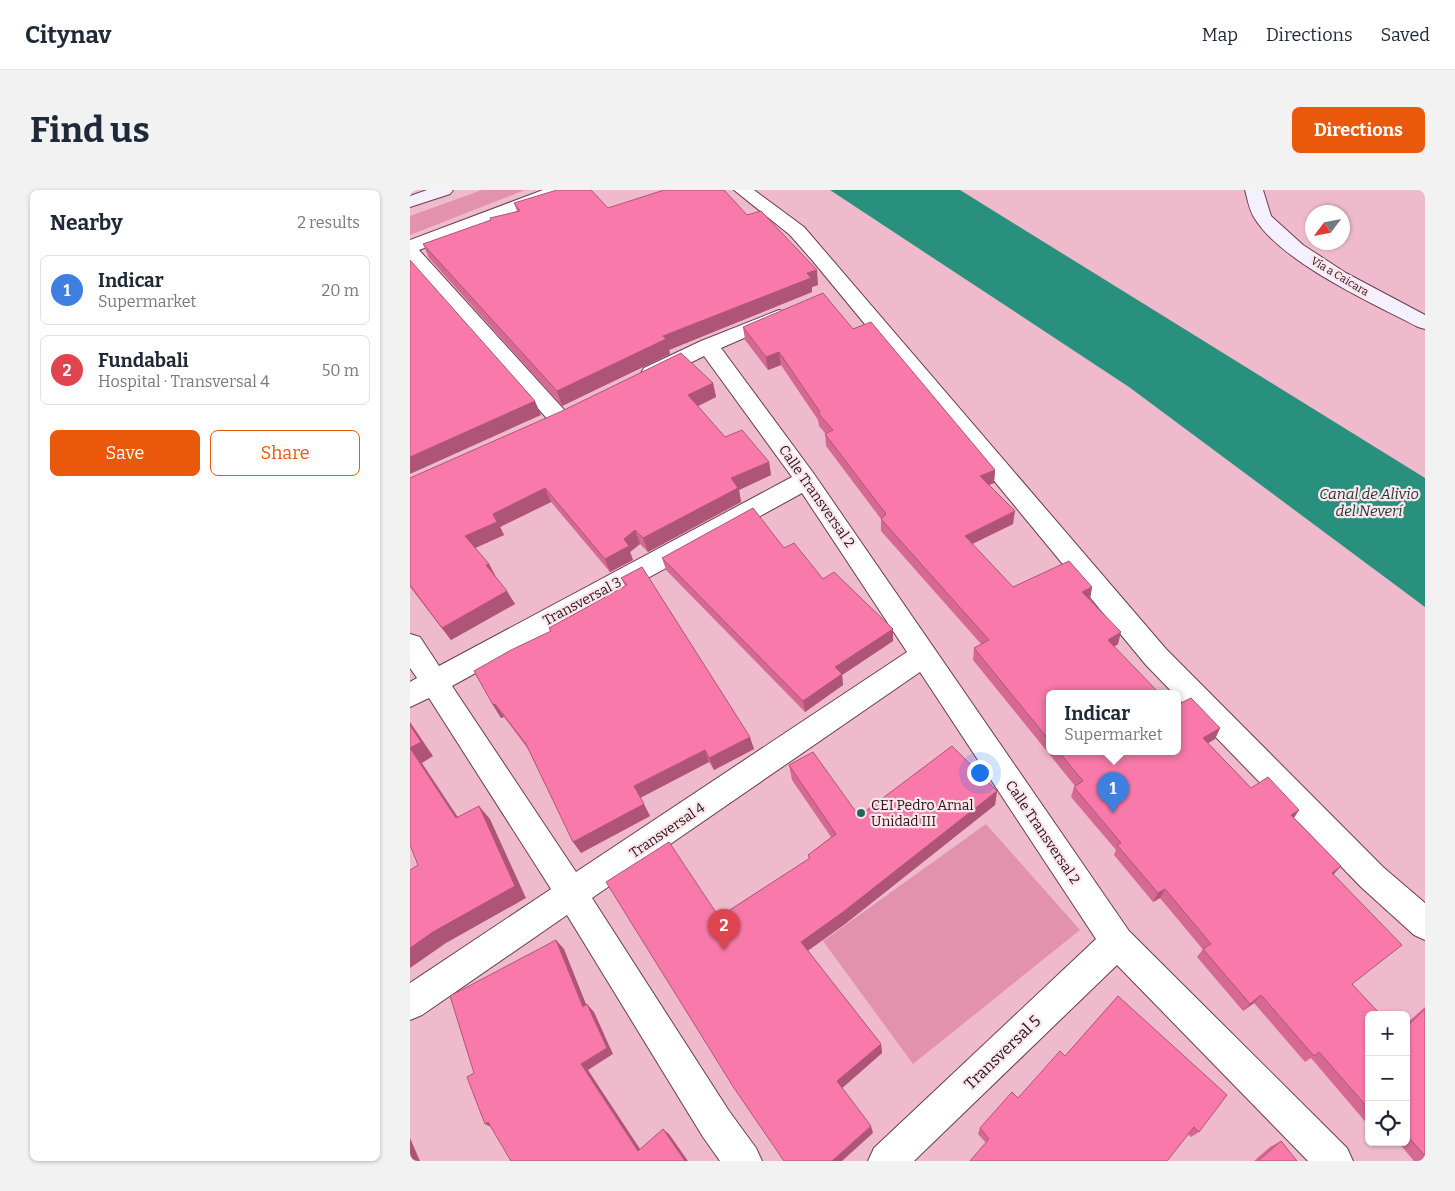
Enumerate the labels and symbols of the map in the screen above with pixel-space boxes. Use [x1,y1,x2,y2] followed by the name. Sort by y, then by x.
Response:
[1305,205,1350,250] north arrow
[1309,254,1371,299] street label: Vía a Caicara
[775,442,858,551] street label: Calle Transversal 2
[1319,485,1419,520] water label: Canal de Alivio del Neverí
[540,574,624,629] street label: Transversal 3
[967,760,993,786] your location
[1097,772,1129,813] pin: 1
[1002,777,1083,887] street label: Calle Transversal 2
[871,797,973,830] place label: CEI Pedro Arnal Unidad III
[627,799,708,862] street label: Transversal 4
[855,807,867,819] marker: CEI Pedro Arnal Unidad III
[708,909,740,950] pin: 2
[960,1011,1044,1093] street label: Transversal 5

